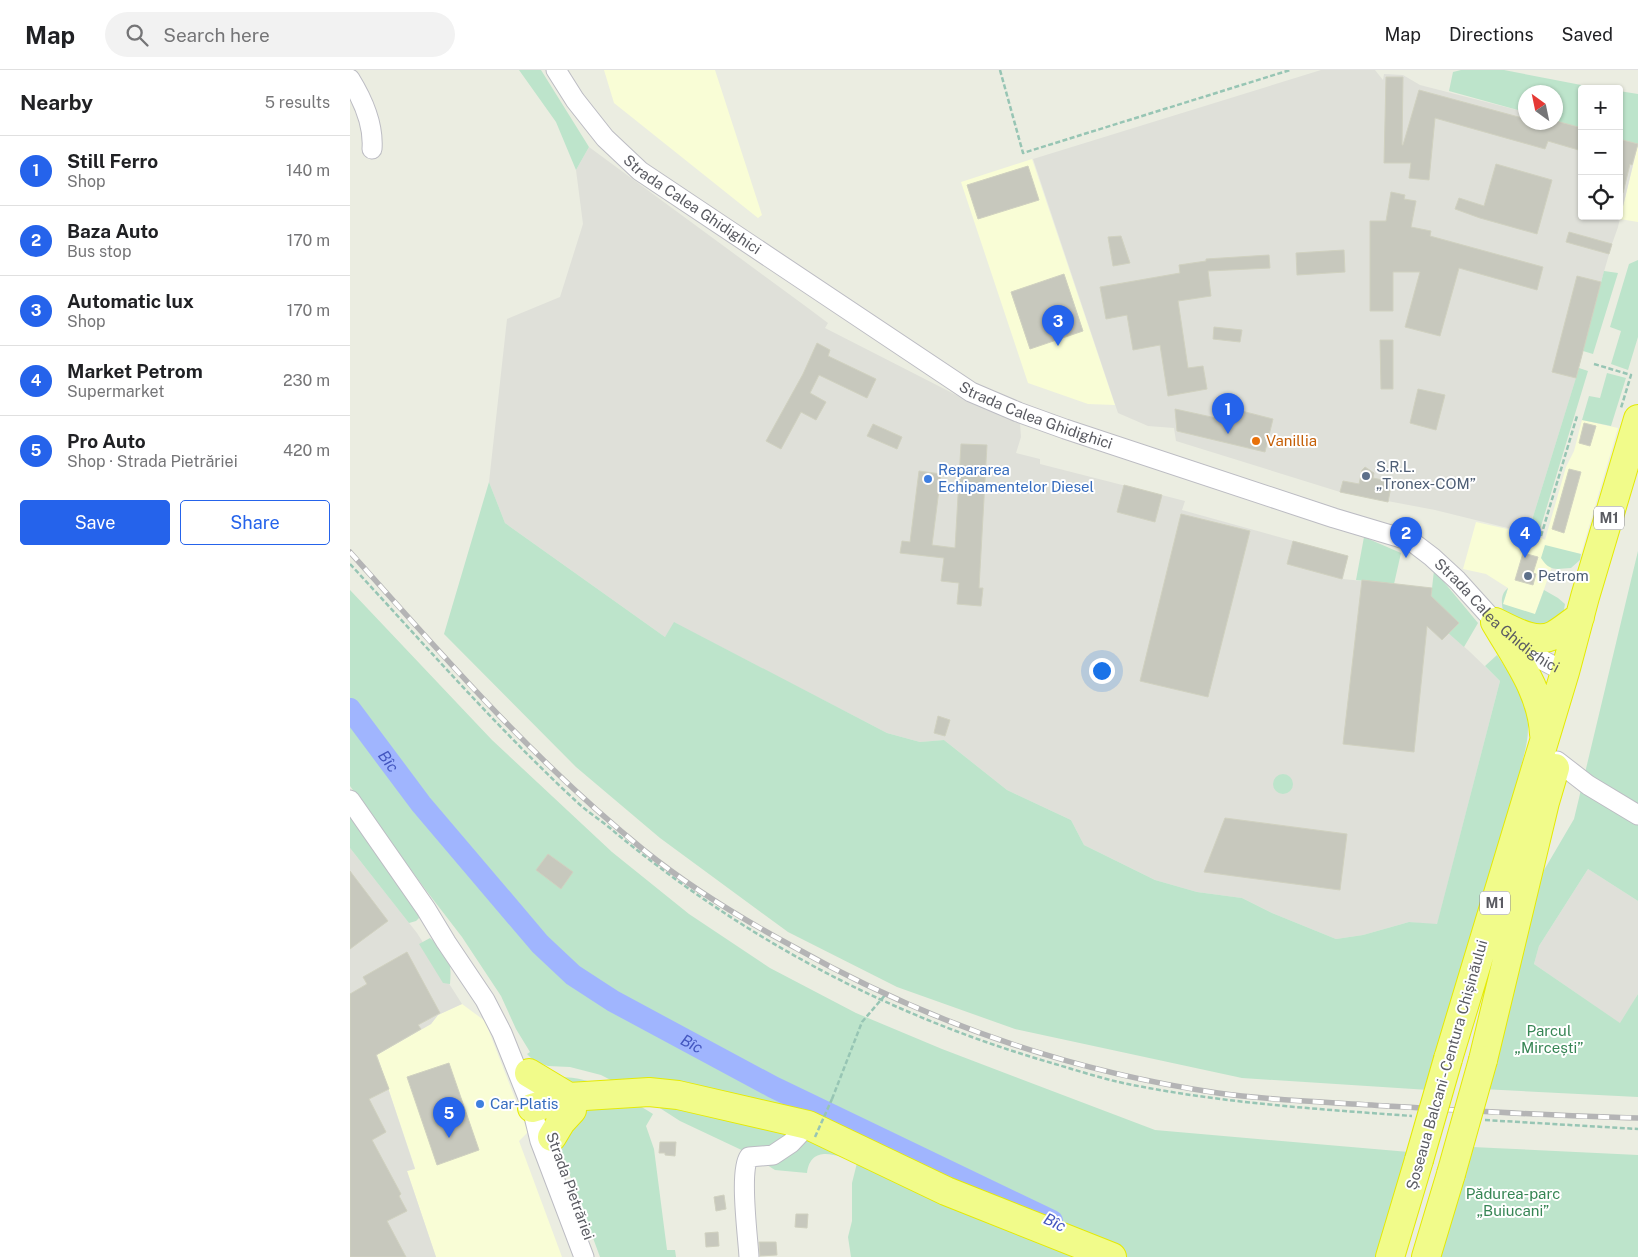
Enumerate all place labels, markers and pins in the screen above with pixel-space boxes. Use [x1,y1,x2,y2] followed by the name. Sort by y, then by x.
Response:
[1042,305,1074,346] pin: 3
[1212,393,1244,434] pin: 1
[1266,432,1317,449] place label: Vanillia
[1250,435,1262,447] marker: Vanillia
[1376,458,1476,492] place label: S.R.L. „Tronex-COM”
[938,461,1094,495] place label: Repararea Echipamentelor Diesel
[1360,470,1372,482] marker: S.R.L. „Tronex-COM”
[922,473,934,485] marker: Repararea Echipamentelor Diesel
[1390,517,1422,558] pin: 2
[1509,517,1541,558] pin: 4
[1538,567,1589,584] place label: Petrom
[1522,570,1534,582] marker: Petrom
[490,1095,558,1112] place label: Car-Platis
[433,1097,465,1138] pin: 5
[474,1098,486,1110] marker: Car-Platis

